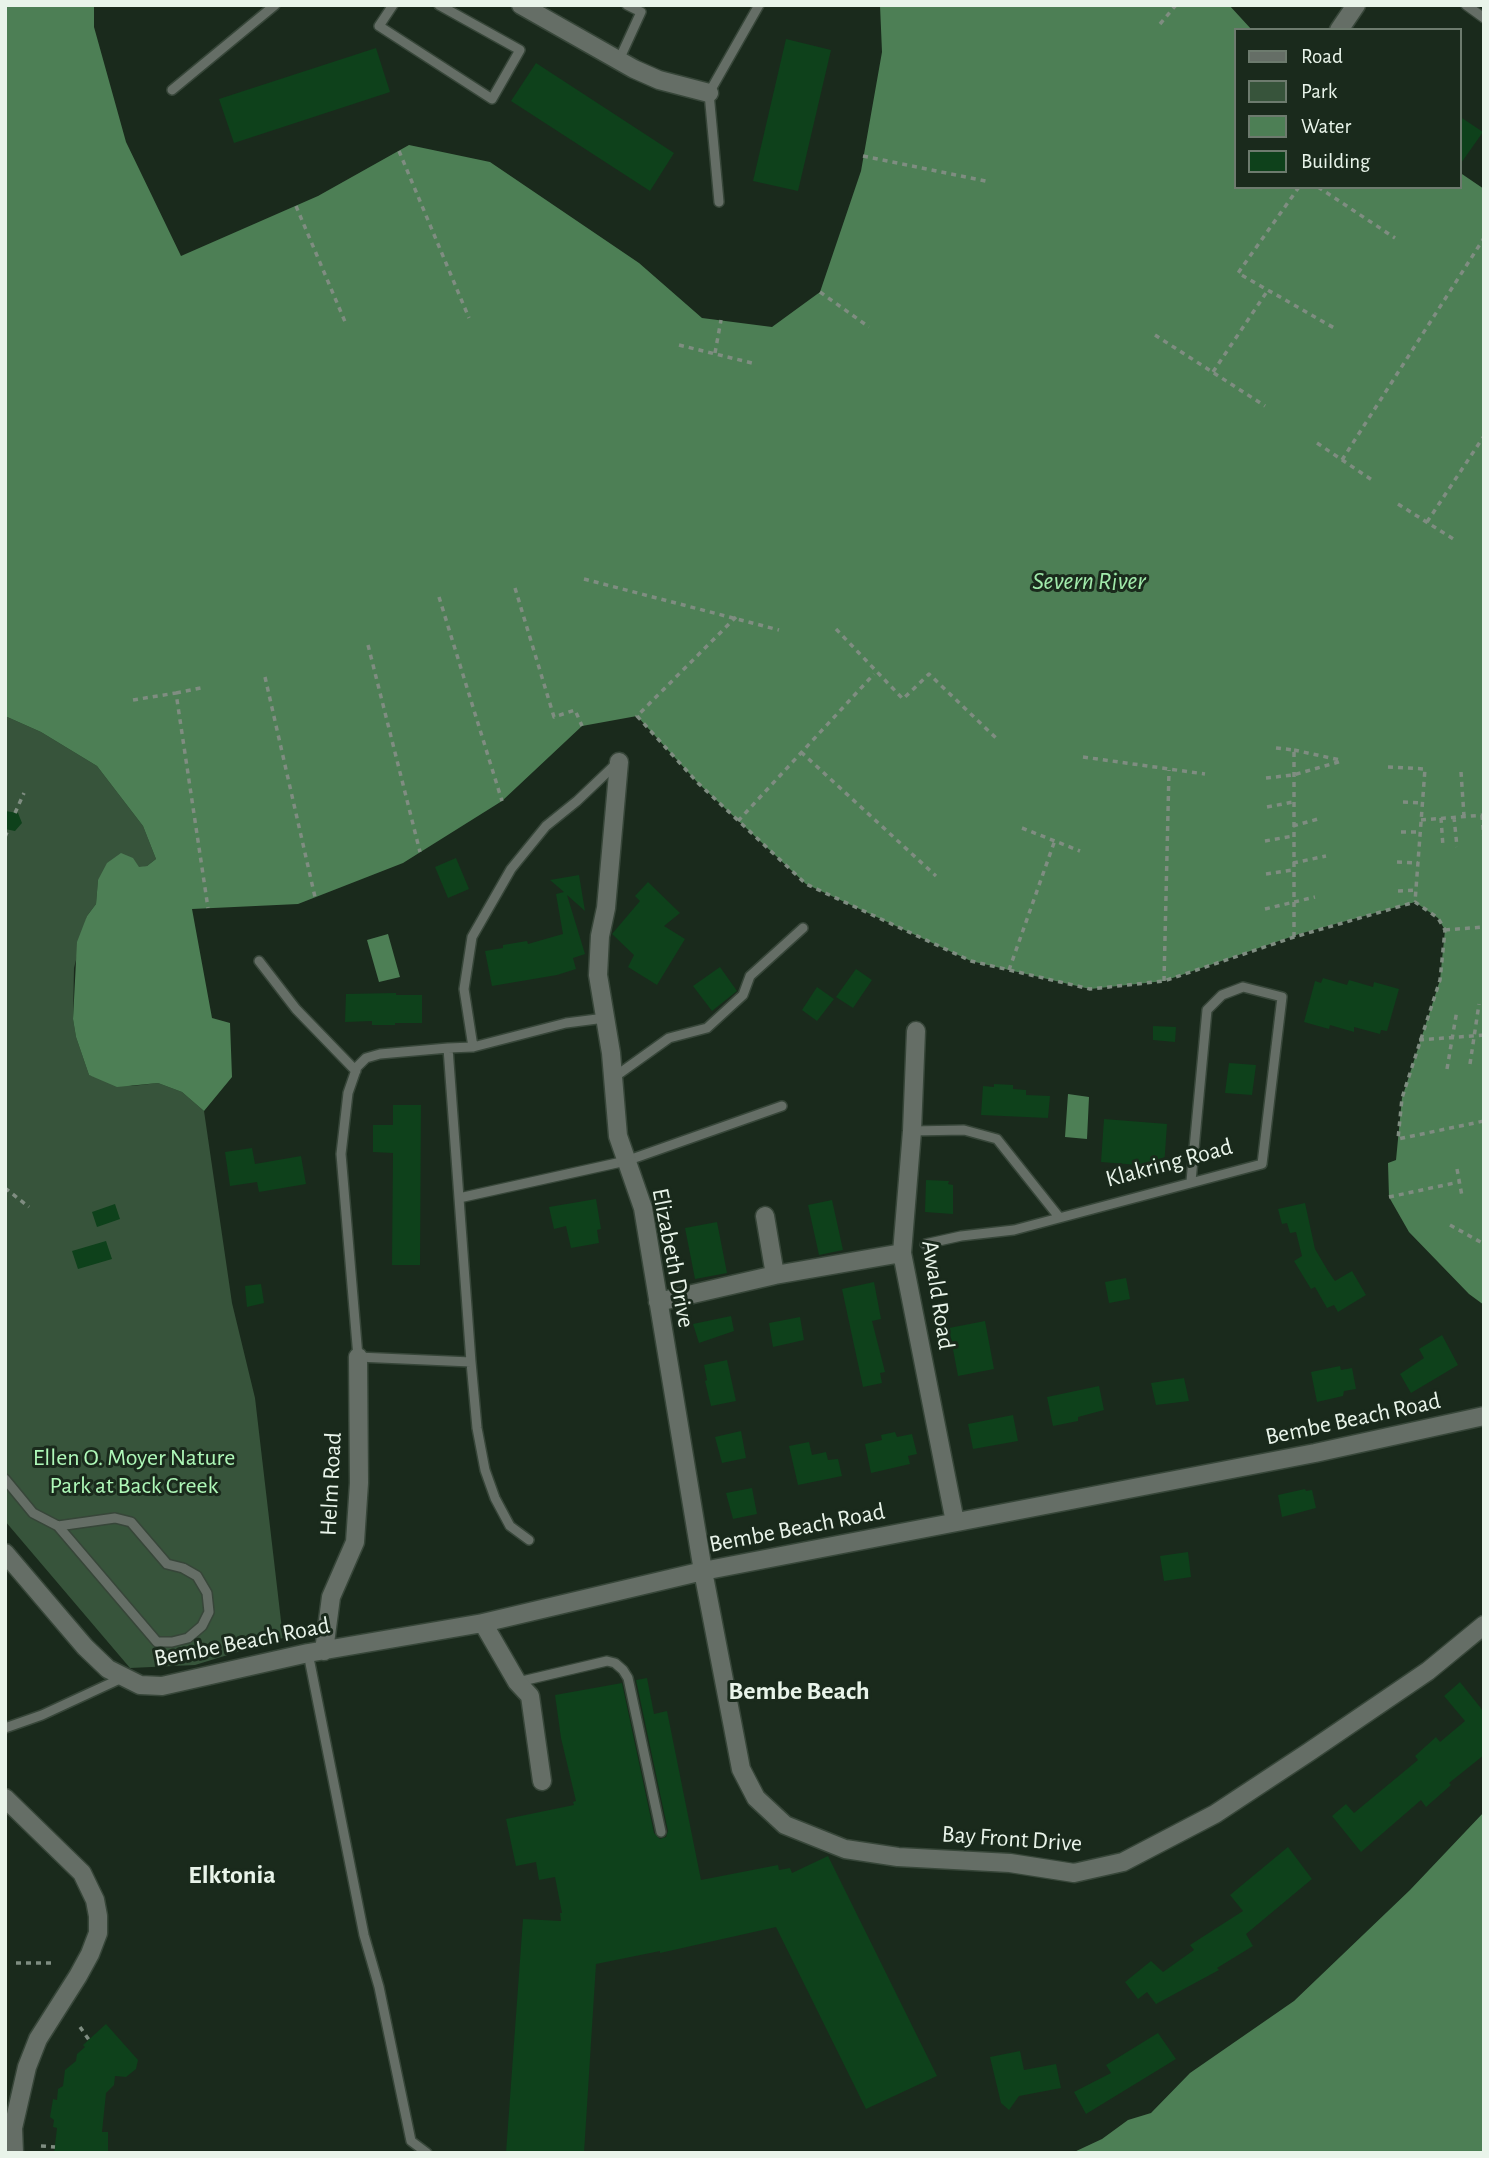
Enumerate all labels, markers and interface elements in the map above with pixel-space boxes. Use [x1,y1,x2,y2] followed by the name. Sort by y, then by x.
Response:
[1234,28,1461,189] legend
[1301,46,1343,67] text: Road
[1301,81,1337,102] text: Park
[1301,116,1351,137] text: Water
[1301,151,1370,172] text: Building
[1032,565,1146,597] water label: Severn River
[1102,1132,1236,1194] street label: Klakring Road
[645,1186,701,1330] street label: Elizabeth Drive
[915,1238,961,1352] street label: Awald Road
[1263,1386,1443,1452] street label: Bembe Beach Road
[314,1431,348,1537] street label: Helm Road
[33,1444,235,1500] park label: Ellen O. Moyer Nature Park at Back Creek
[707,1497,887,1559] street label: Bembe Beach Road
[152,1611,332,1673] street label: Bembe Beach Road
[728,1675,870,1707] district label: Bembe Beach
[941,1820,1083,1858] street label: Bay Front Drive
[188,1859,276,1891] district label: Elktonia

